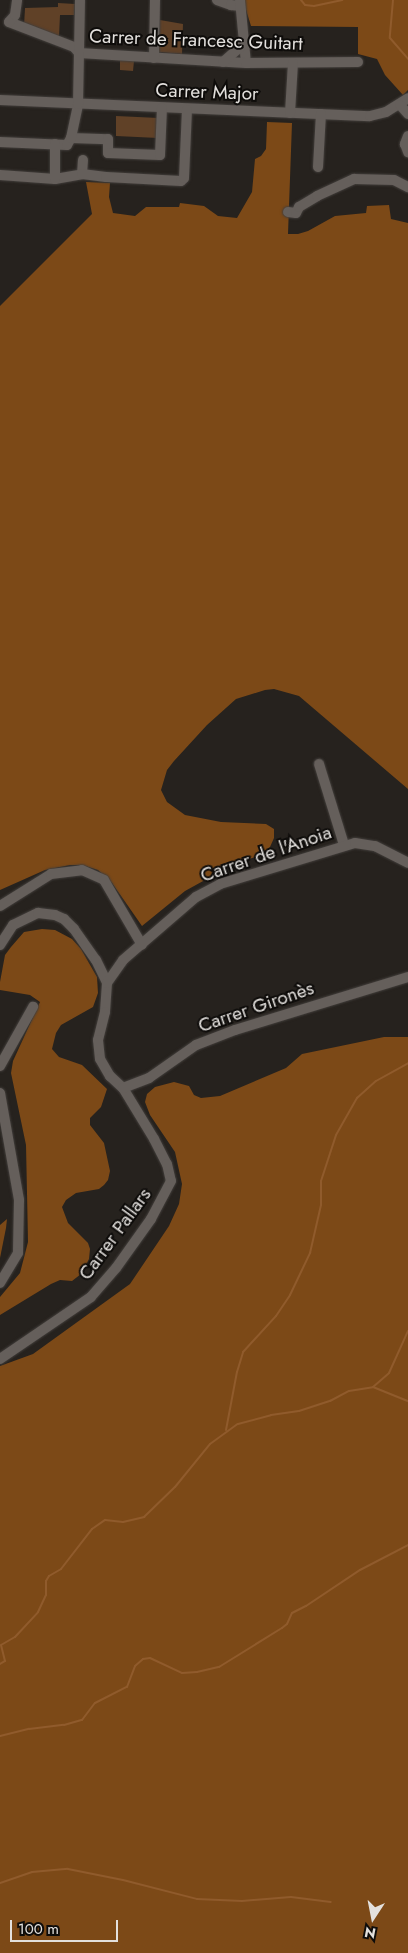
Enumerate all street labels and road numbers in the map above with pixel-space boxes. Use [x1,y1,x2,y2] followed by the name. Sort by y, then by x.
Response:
[89,25,303,55] street label: Carrer de Francesc Guitart
[155,79,259,105] street label: Carrer Major
[197,821,335,887] street label: Carrer de l'Anoia
[195,977,317,1037] street label: Carrer Gironès
[74,1184,156,1284] street label: Carrer Pallars

